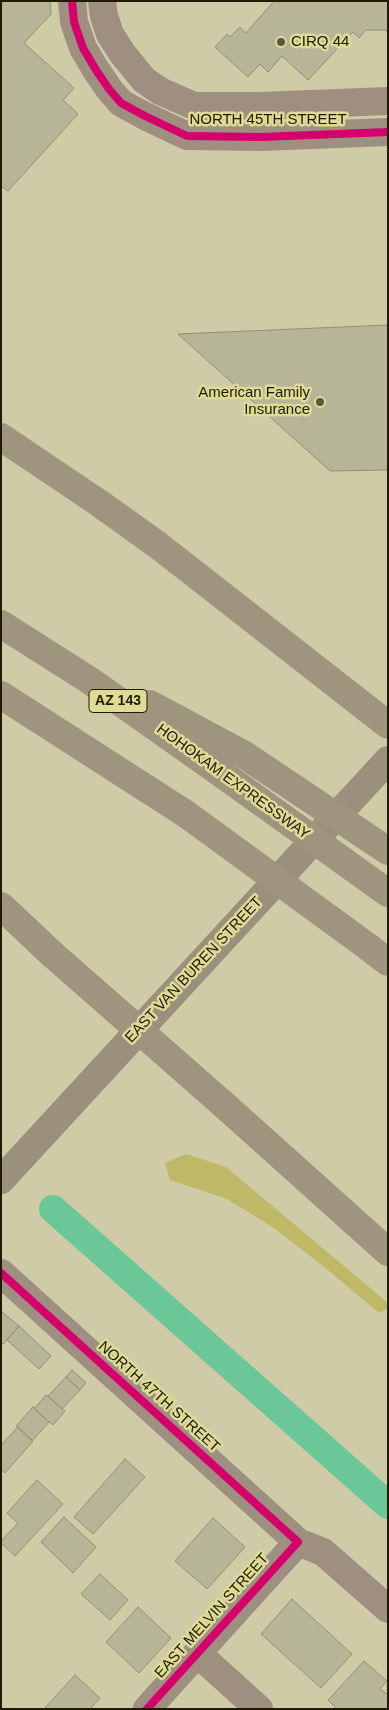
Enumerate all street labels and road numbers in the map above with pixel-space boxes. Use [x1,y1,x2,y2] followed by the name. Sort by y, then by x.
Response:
[189,111,347,129] street label: NORTH 45TH STREET
[89,689,147,712] road number: AZ 143
[153,720,313,844] street label: HOHOKAM EXPRESSWAY
[122,893,266,1047] street label: EAST VAN BUREN STREET
[95,1338,223,1456] street label: NORTH 47TH STREET
[151,1550,273,1682] street label: EAST MELVIN STREET

